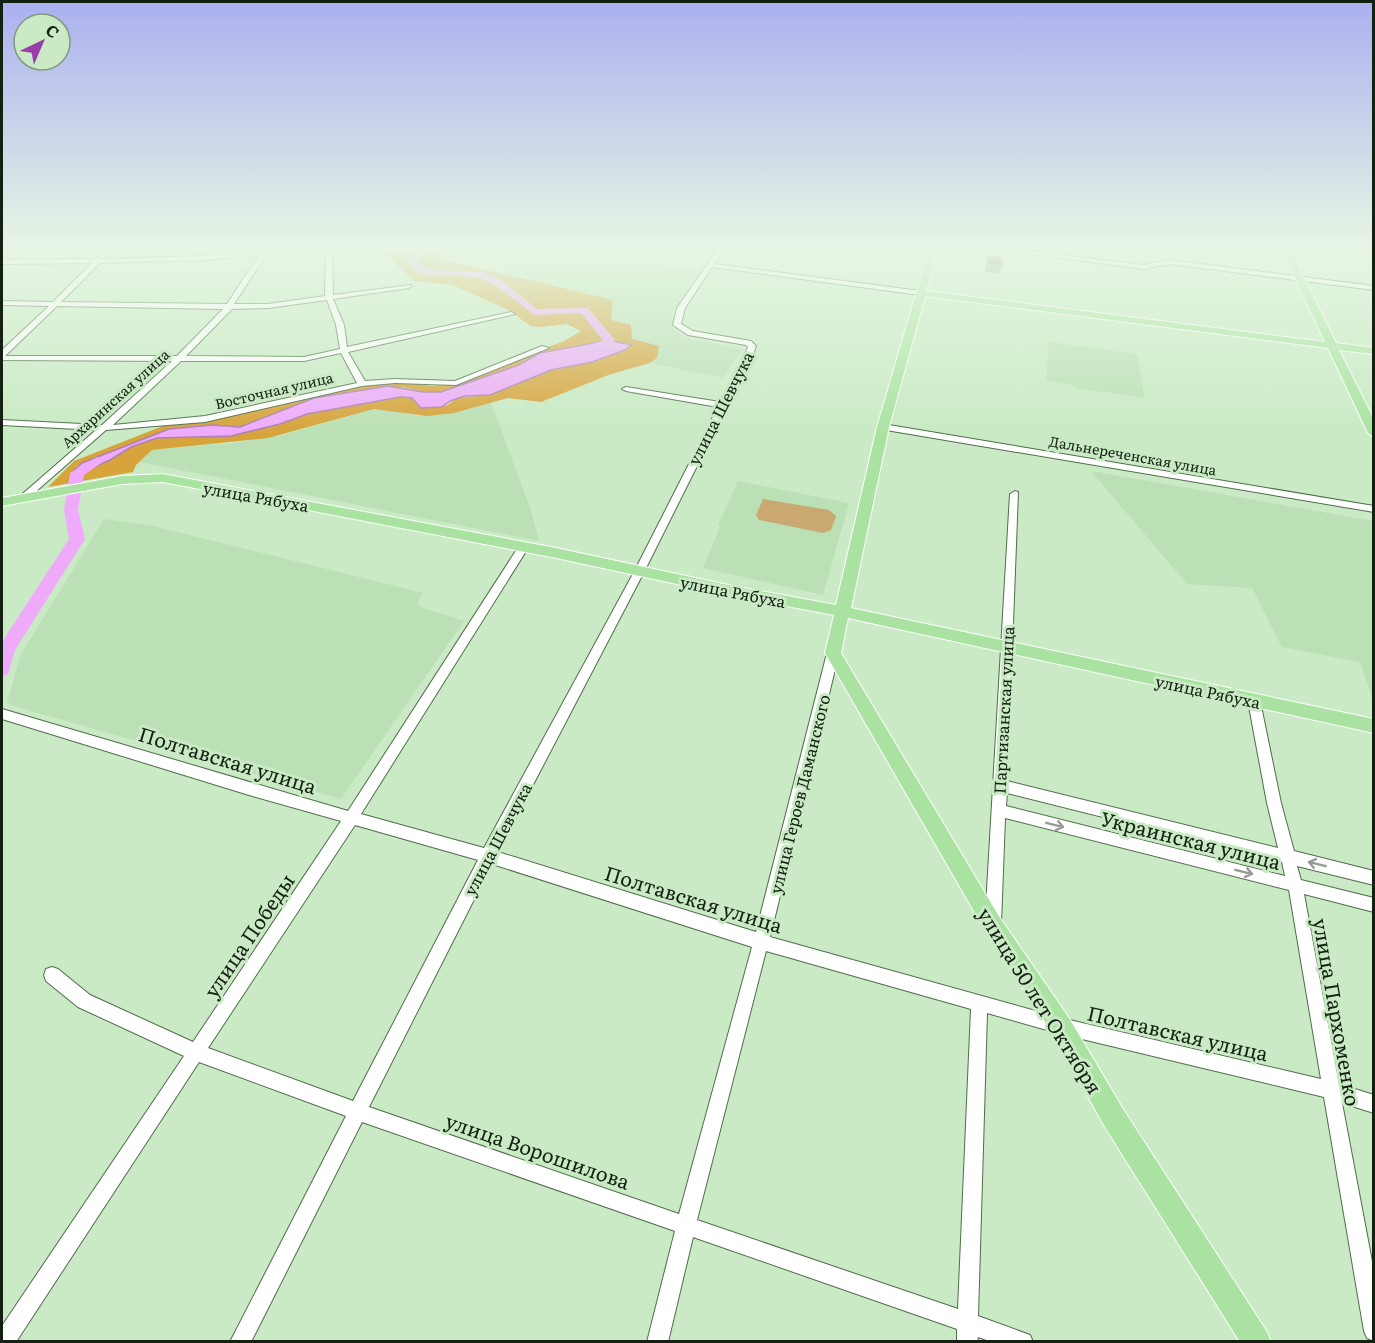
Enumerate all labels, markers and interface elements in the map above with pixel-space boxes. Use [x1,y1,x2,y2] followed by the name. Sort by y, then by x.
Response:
[12,12,72,72] north arrow
[41,18,66,43] text: С
[57,344,174,452] street label: Архаринская улица
[681,347,759,469] street label: улица Шевчука
[213,367,336,413] street label: Восточная улица
[1048,430,1219,480] street label: Дальнереченская улица
[201,475,311,517] street label: улица Рябуха
[678,569,788,613] street label: улица Рябуха
[987,625,1019,794] street label: Партизанская улица
[1153,668,1263,714] street label: улица Рябуха
[763,692,835,896] street label: улица Героев Даманского
[135,718,321,800] street label: Полтавская улица
[457,778,537,900] street label: улица Шевчука
[1098,802,1284,876] street label: Украинская улица
[1045,819,1064,831] one-way arrow
[601,857,787,939] street label: Полтавская улица
[1307,858,1326,870] one-way arrow
[195,867,301,1003] street label: улица Победы
[1234,867,1253,879] one-way arrow
[971,901,1111,1099] street label: улица 50 лет Октября
[1307,916,1369,1108] street label: улица Пархоменко
[1085,997,1272,1067] street label: Полтавская улица
[442,1104,634,1196] street label: улица Ворошилова

